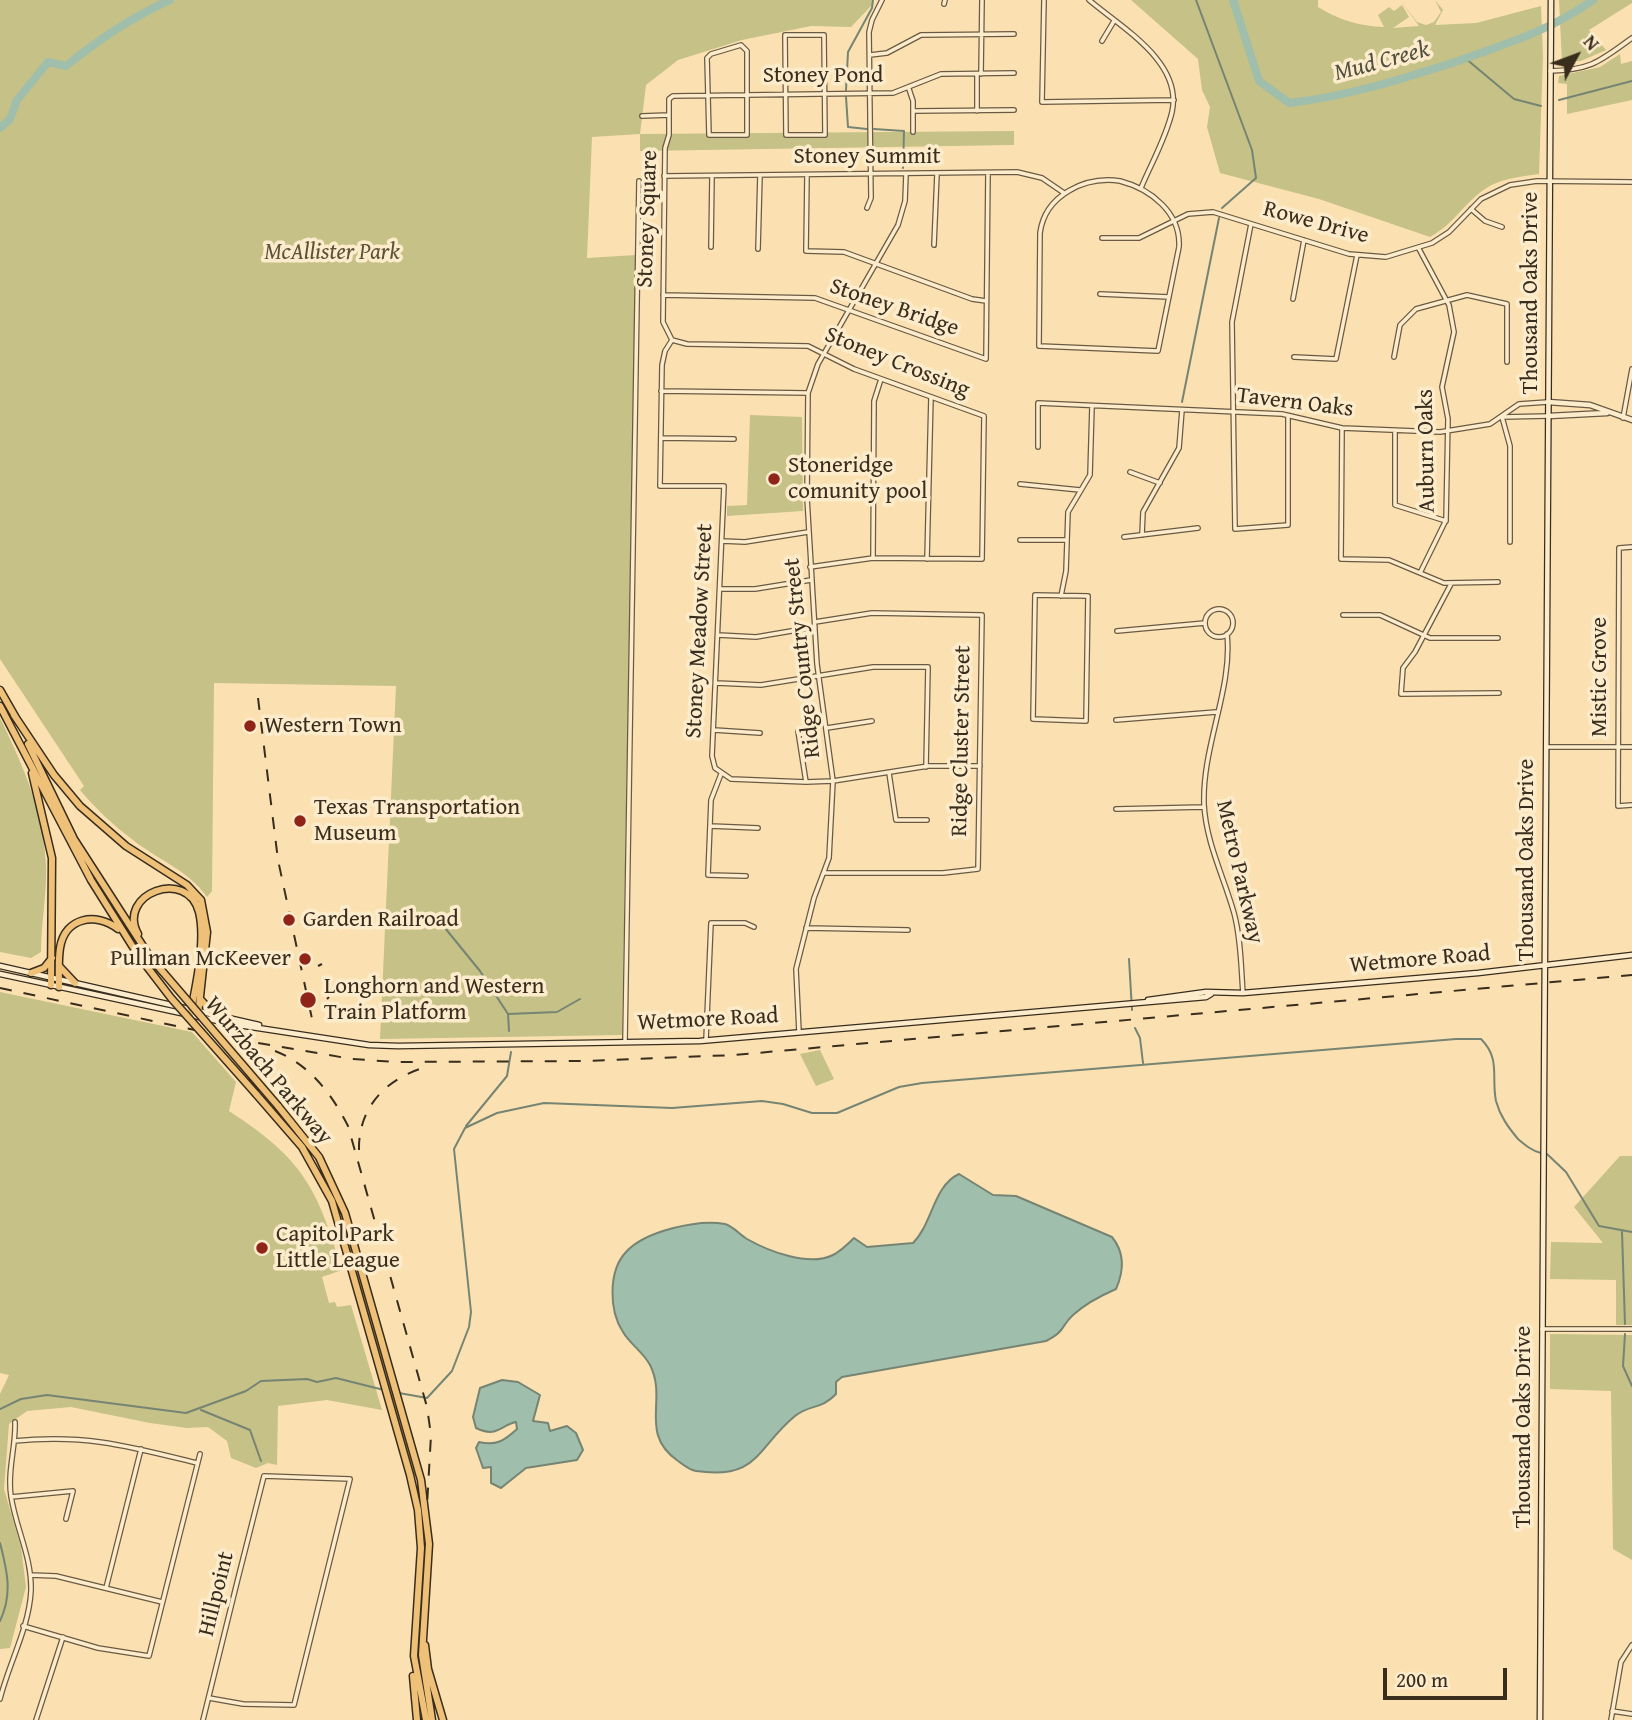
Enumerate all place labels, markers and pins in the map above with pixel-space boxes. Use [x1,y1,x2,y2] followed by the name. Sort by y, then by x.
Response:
[788,452,928,506] place label: Stoneridge comunity pool
[766,471,782,487] marker: Stoneridge comunity pool
[264,712,402,740] place label: Western Town
[242,718,258,734] marker: Western Town
[314,794,520,848] place label: Texas Transportation Museum
[292,813,308,829] marker: Texas Transportation Museum
[303,906,459,934] place label: Garden Railroad
[281,912,297,928] marker: Garden Railroad
[110,945,291,973] place label: Pullman McKeever
[297,951,313,967] marker: Pullman McKeever
[324,973,544,1027] place label: Longhorn and Western Train Platform
[298,990,318,1010] marker: Longhorn and Western Train Platform
[276,1221,400,1275] place label: Capitol Park Little League
[254,1240,270,1256] marker: Capitol Park Little League

